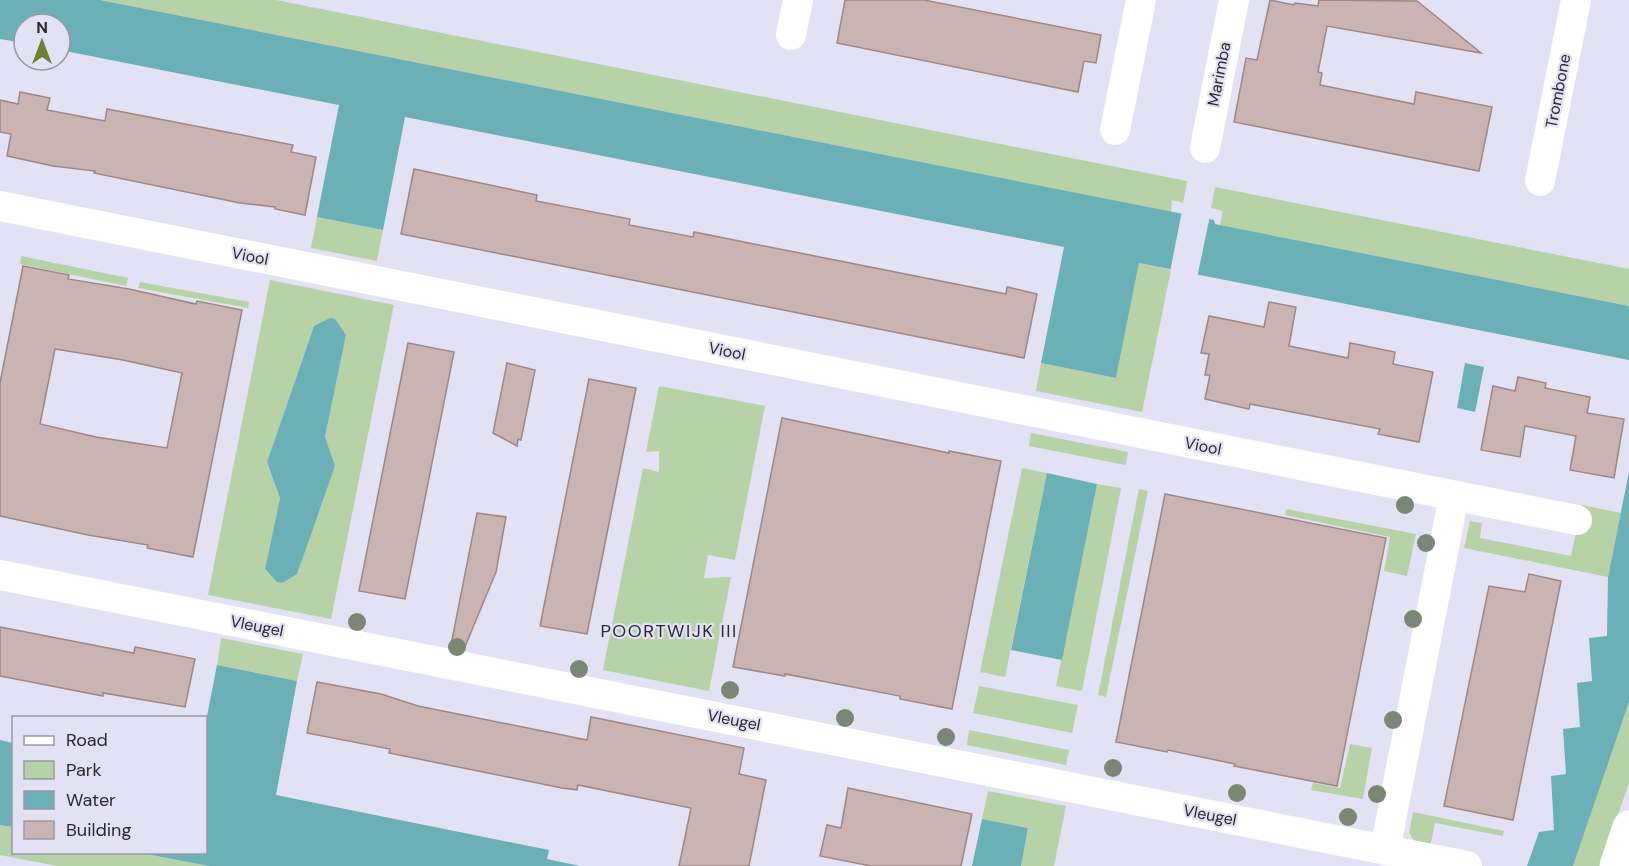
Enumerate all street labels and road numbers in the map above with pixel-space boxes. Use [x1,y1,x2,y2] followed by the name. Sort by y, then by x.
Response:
[1203,40,1235,108] street label: Marimba
[1541,52,1575,130] street label: Trombone
[230,242,270,270] street label: Viool
[707,337,747,365] street label: Viool
[1183,432,1223,460] street label: Viool
[229,611,285,641] street label: Vleugel
[706,705,762,735] street label: Vleugel
[1182,800,1238,830] street label: Vleugel

